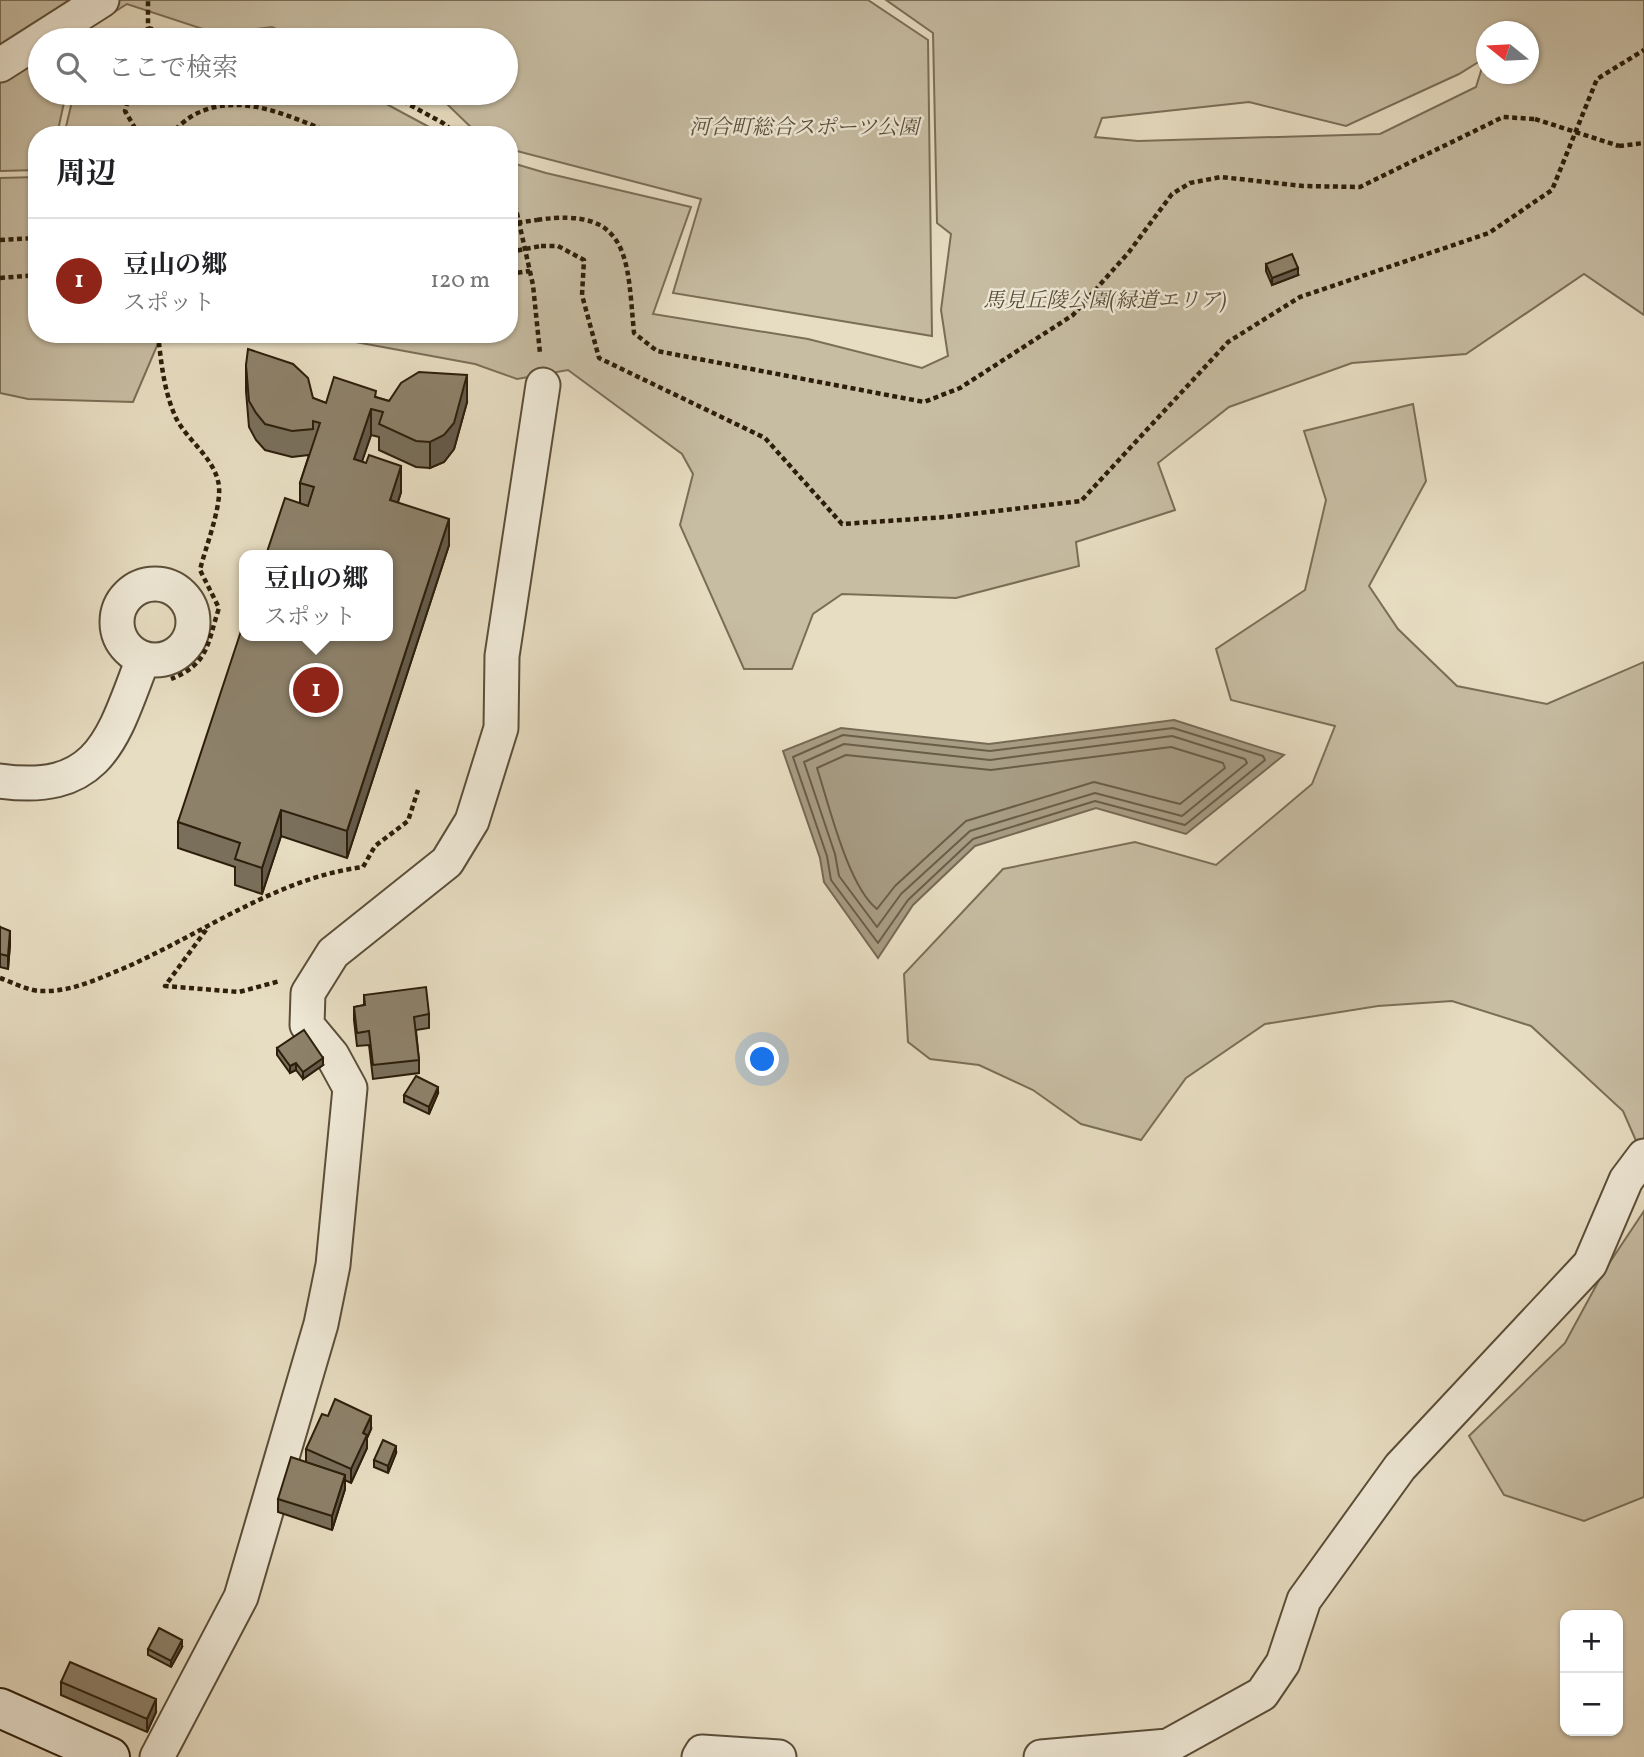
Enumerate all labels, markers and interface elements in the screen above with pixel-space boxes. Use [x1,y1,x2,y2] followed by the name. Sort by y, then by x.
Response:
[1476,21,1539,84] north arrow
[28,28,518,105] search box
[52,48,90,86] icon: search
[108,51,238,87] text: ここで検索
[689,114,922,143] park label: 河合町総合スポーツ公園
[56,154,116,196] text: 周辺
[123,248,227,284] text: 豆山の郷
[74,265,84,297] text: 1
[430,265,490,297] text: 120 m
[983,287,1227,316] park label: 馬見丘陵公園(緑道エリア)
[123,288,215,320] text: スポット
[239,550,393,641] popup
[264,562,368,598] text: 豆山の郷
[264,602,356,634] text: スポット
[293,664,339,716] pin: 1
[745,1042,779,1076] your location
[1560,1610,1623,1736] map controls
[1560,1610,1623,1673] button: +
[1560,1673,1623,1736] button: −

